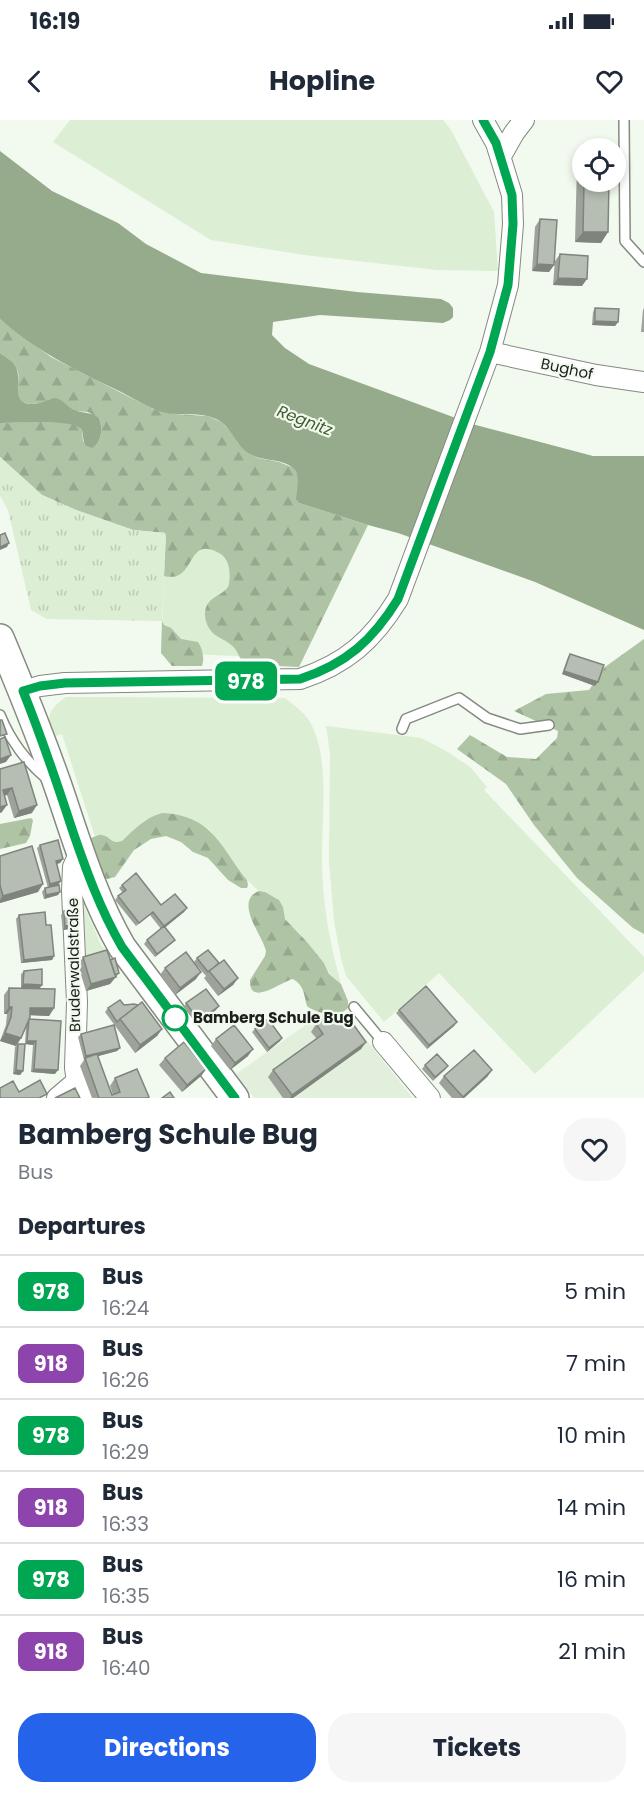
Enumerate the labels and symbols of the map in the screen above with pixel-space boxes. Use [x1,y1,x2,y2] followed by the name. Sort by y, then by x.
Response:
[539,353,595,384] street label: Bughof
[274,399,337,442] water label: Regnitz
[212,662,280,700] line badge: 978
[62,898,85,1032] street label: Bruderwaldstraße
[162,1005,188,1031] marker: Bamberg Schule Bug
[193,1007,354,1028] place label: Bamberg Schule Bug

